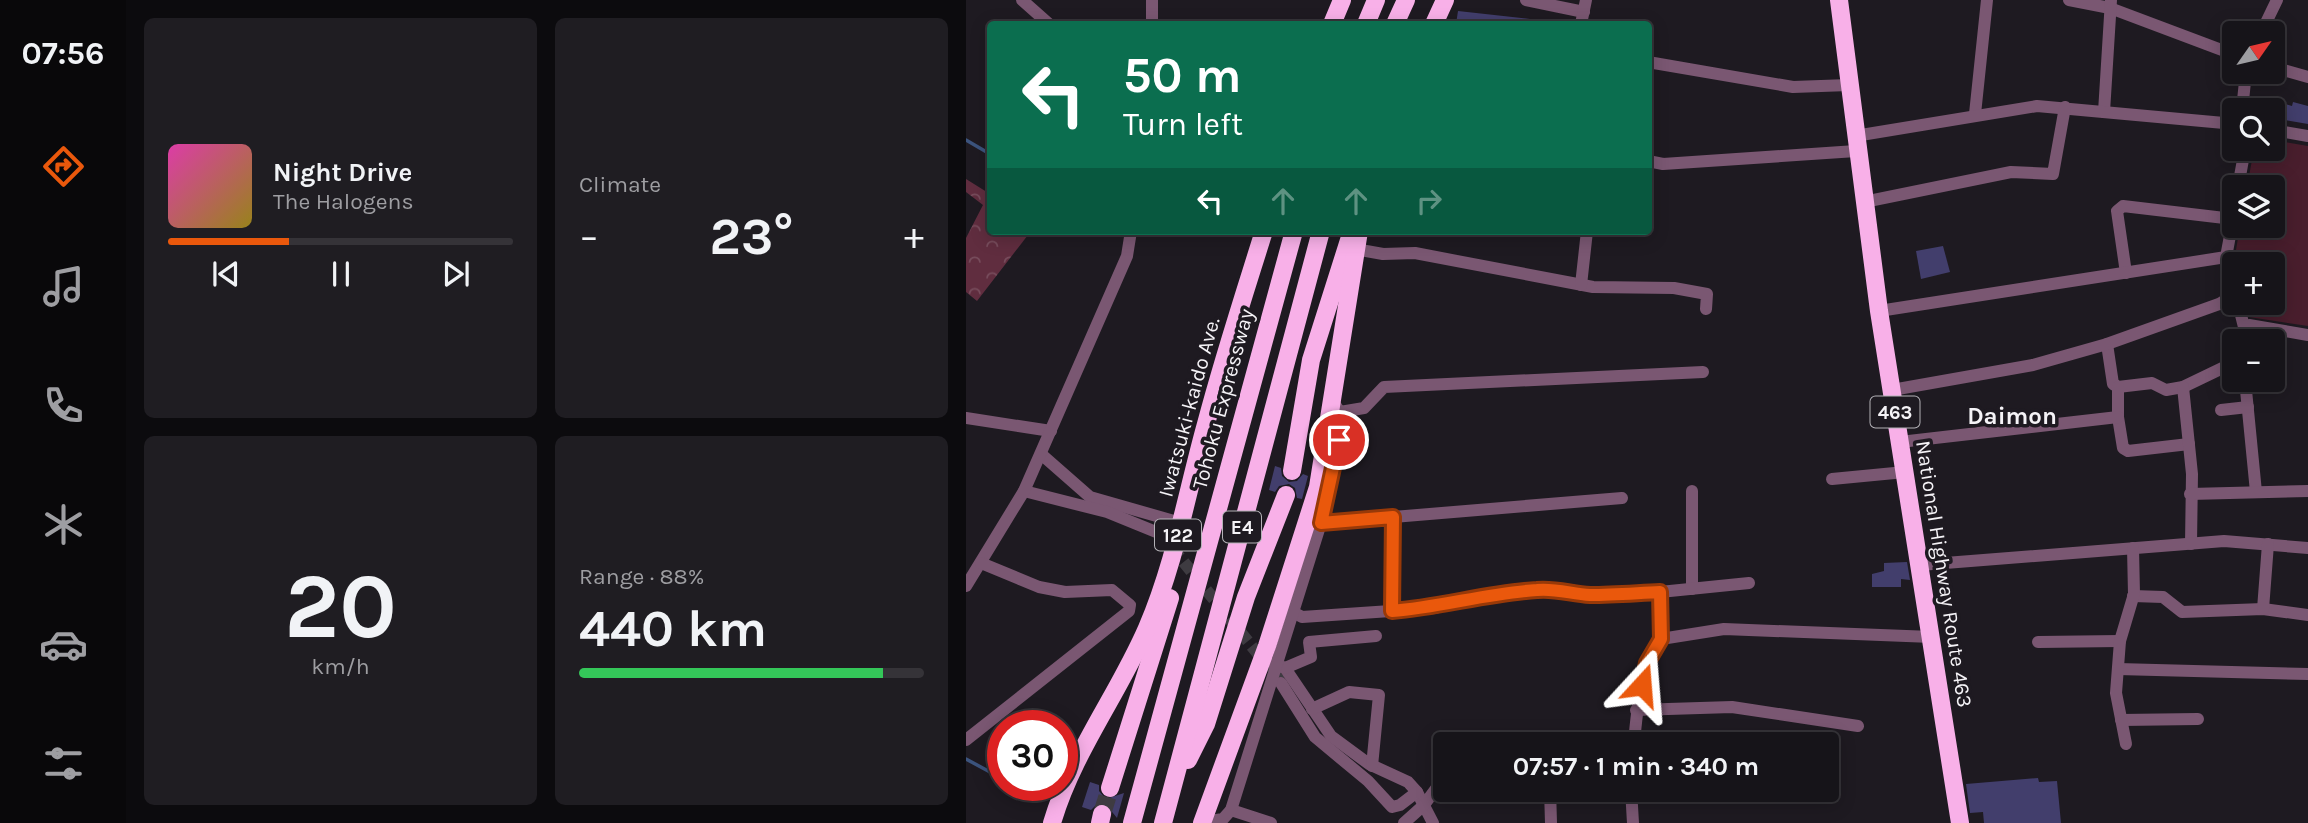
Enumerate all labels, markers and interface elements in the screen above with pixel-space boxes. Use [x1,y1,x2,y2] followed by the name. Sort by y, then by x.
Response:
[2222,21,2286,84] north arrow
[2222,21,2285,392] map controls
[22,35,104,72] text: 07:56
[1123,47,1241,104] text: 50 m
[1008,49,1099,140] icon: left
[2222,98,2285,161] button: search
[1123,106,1243,143] text: Turn left
[39,142,88,191] icon: directions
[273,157,412,188] text: Night Drive
[579,171,661,198] text: Climate
[2222,175,2285,238] button: layers
[1191,182,1229,220] icon: left
[1264,182,1302,220] icon: ahead
[1337,182,1375,220] icon: ahead
[1410,182,1448,220] icon: right
[273,188,413,215] text: The Halogens
[709,206,794,267] text: 23°
[579,214,599,259] text: −
[904,214,924,259] text: +
[2222,252,2285,315] button: +
[207,255,245,293] icon: previous
[322,255,360,293] icon: pause
[437,255,475,293] icon: next
[39,262,88,311] icon: music
[1187,306,1259,492] street label: Tohoku Expressway
[1153,314,1225,499] street label: Iwatsuki-kaido Ave.
[2222,329,2285,392] button: −
[39,381,88,430] icon: phone
[1870,396,1920,428] road number: 463
[1967,402,2057,430] district label: Daimon
[1309,410,1369,470] pin
[1320,421,1358,459] icon: arrive
[1911,439,1977,709] street label: National Highway Route 463
[39,500,88,549] icon: climate
[1223,512,1261,542] road number: E4
[1155,520,1201,550] road number: 122
[284,554,397,660] text: 20
[579,563,704,590] text: Range · 88%
[579,598,767,659] text: 440 km
[39,620,88,669] icon: car
[1605,648,1679,722] position arrow
[311,653,370,680] text: km/h
[987,710,1078,801] speed limit sign: 30
[39,739,88,788] icon: filters
[1513,751,1759,782] text: 07:57 · 1 min · 340 m

